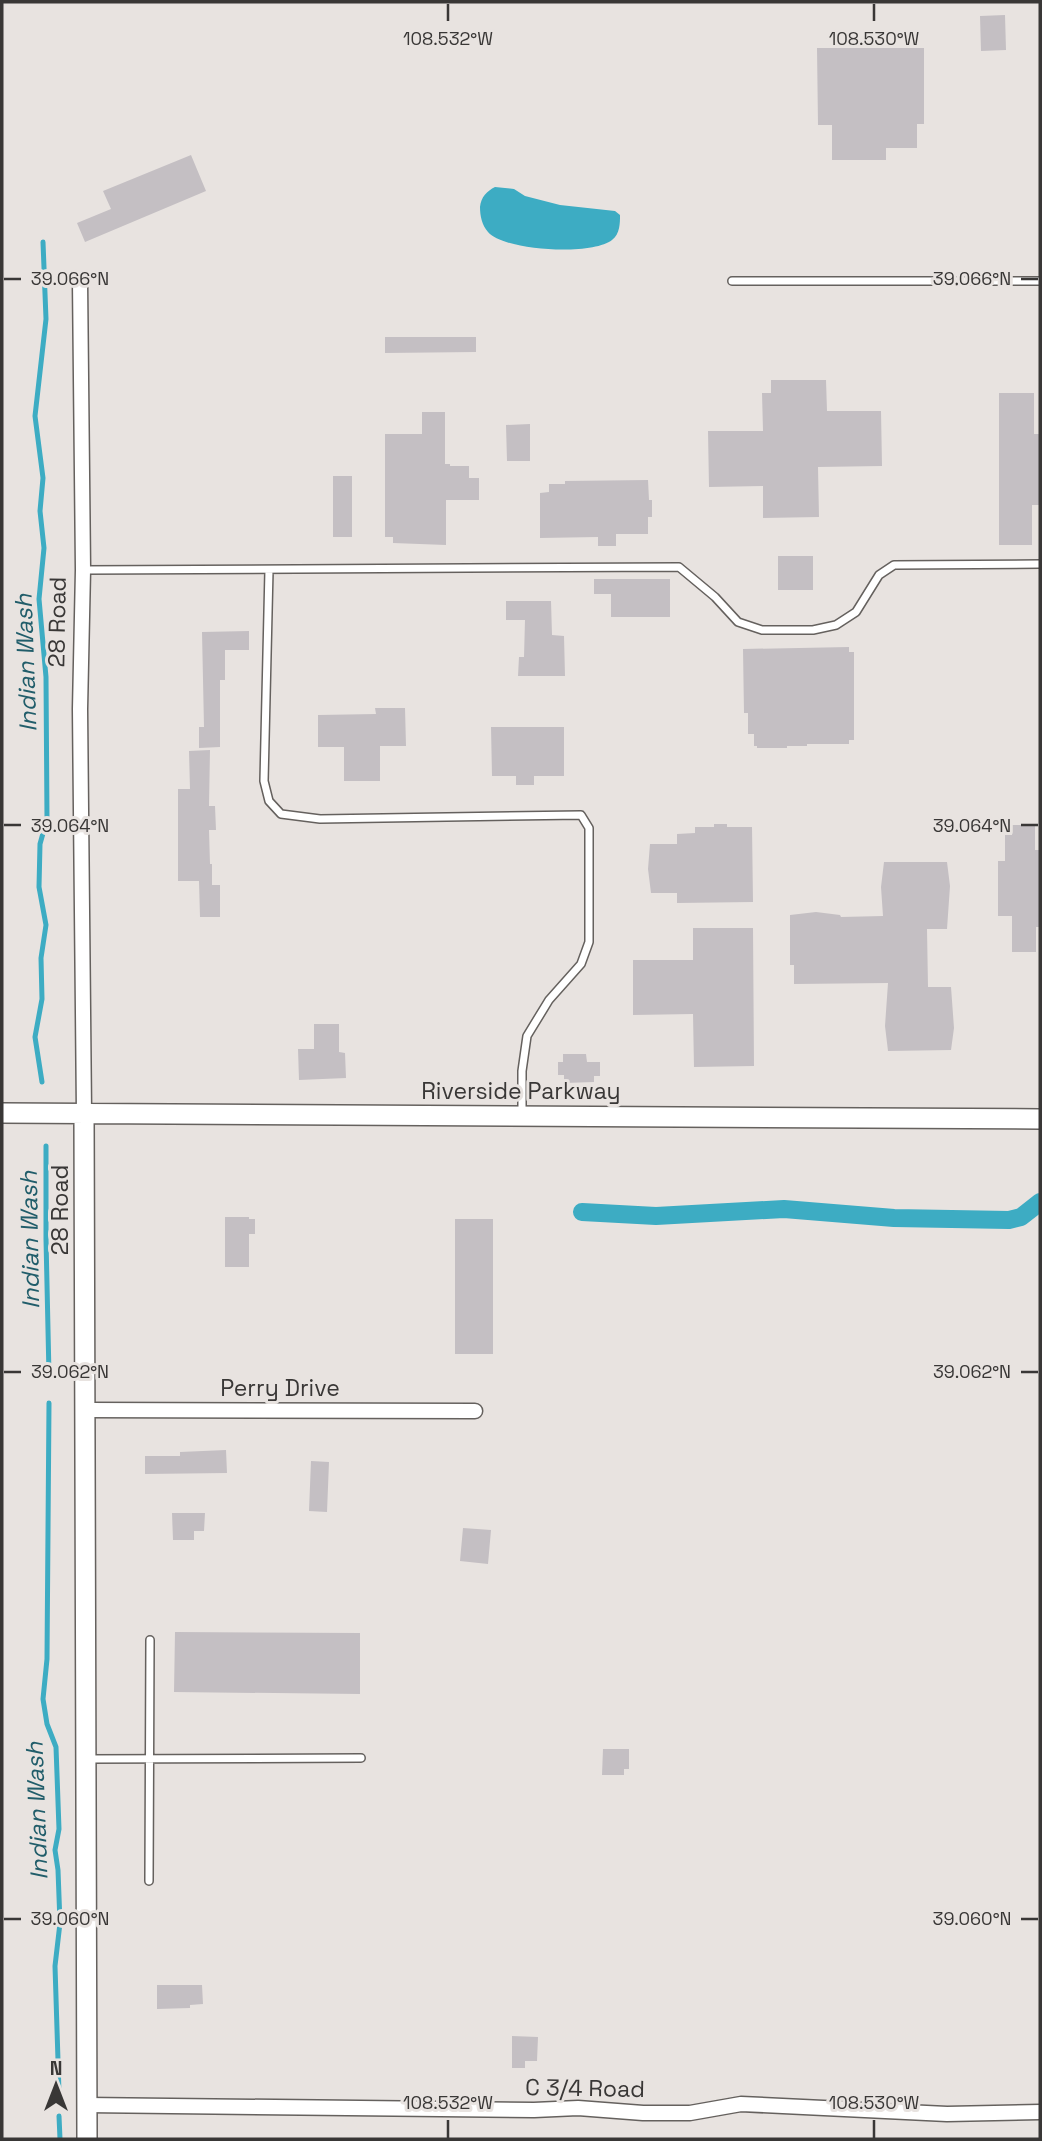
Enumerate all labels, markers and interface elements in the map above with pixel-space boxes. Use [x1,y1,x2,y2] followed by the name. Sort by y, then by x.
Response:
[403,27,493,50] text: 108.532°W
[829,27,920,50] text: 108.530°W
[31,267,109,290] text: 39.066°N
[933,267,1011,290] text: 39.066°N
[41,576,73,668] street label: 28 Road
[8,592,43,733] water label: Indian Wash
[31,814,109,837] text: 39.064°N
[933,814,1011,837] text: 39.064°N
[421,1076,621,1106] street label: Riverside Parkway
[45,1165,75,1255] street label: 28 Road
[13,1169,46,1309] water label: Indian Wash
[31,1360,109,1383] text: 39.062°N
[933,1360,1011,1383] text: 39.062°N
[220,1373,340,1403] street label: Perry Drive
[19,1740,54,1881] water label: Indian Wash
[31,1907,109,1930] text: 39.060°N
[933,1907,1011,1930] text: 39.060°N
[21,2050,91,2120] north arrow
[50,2056,62,2081] text: N
[525,2072,645,2104] street label: C 3/4 Road
[403,2091,493,2114] text: 108.532°W
[829,2091,920,2114] text: 108.530°W

